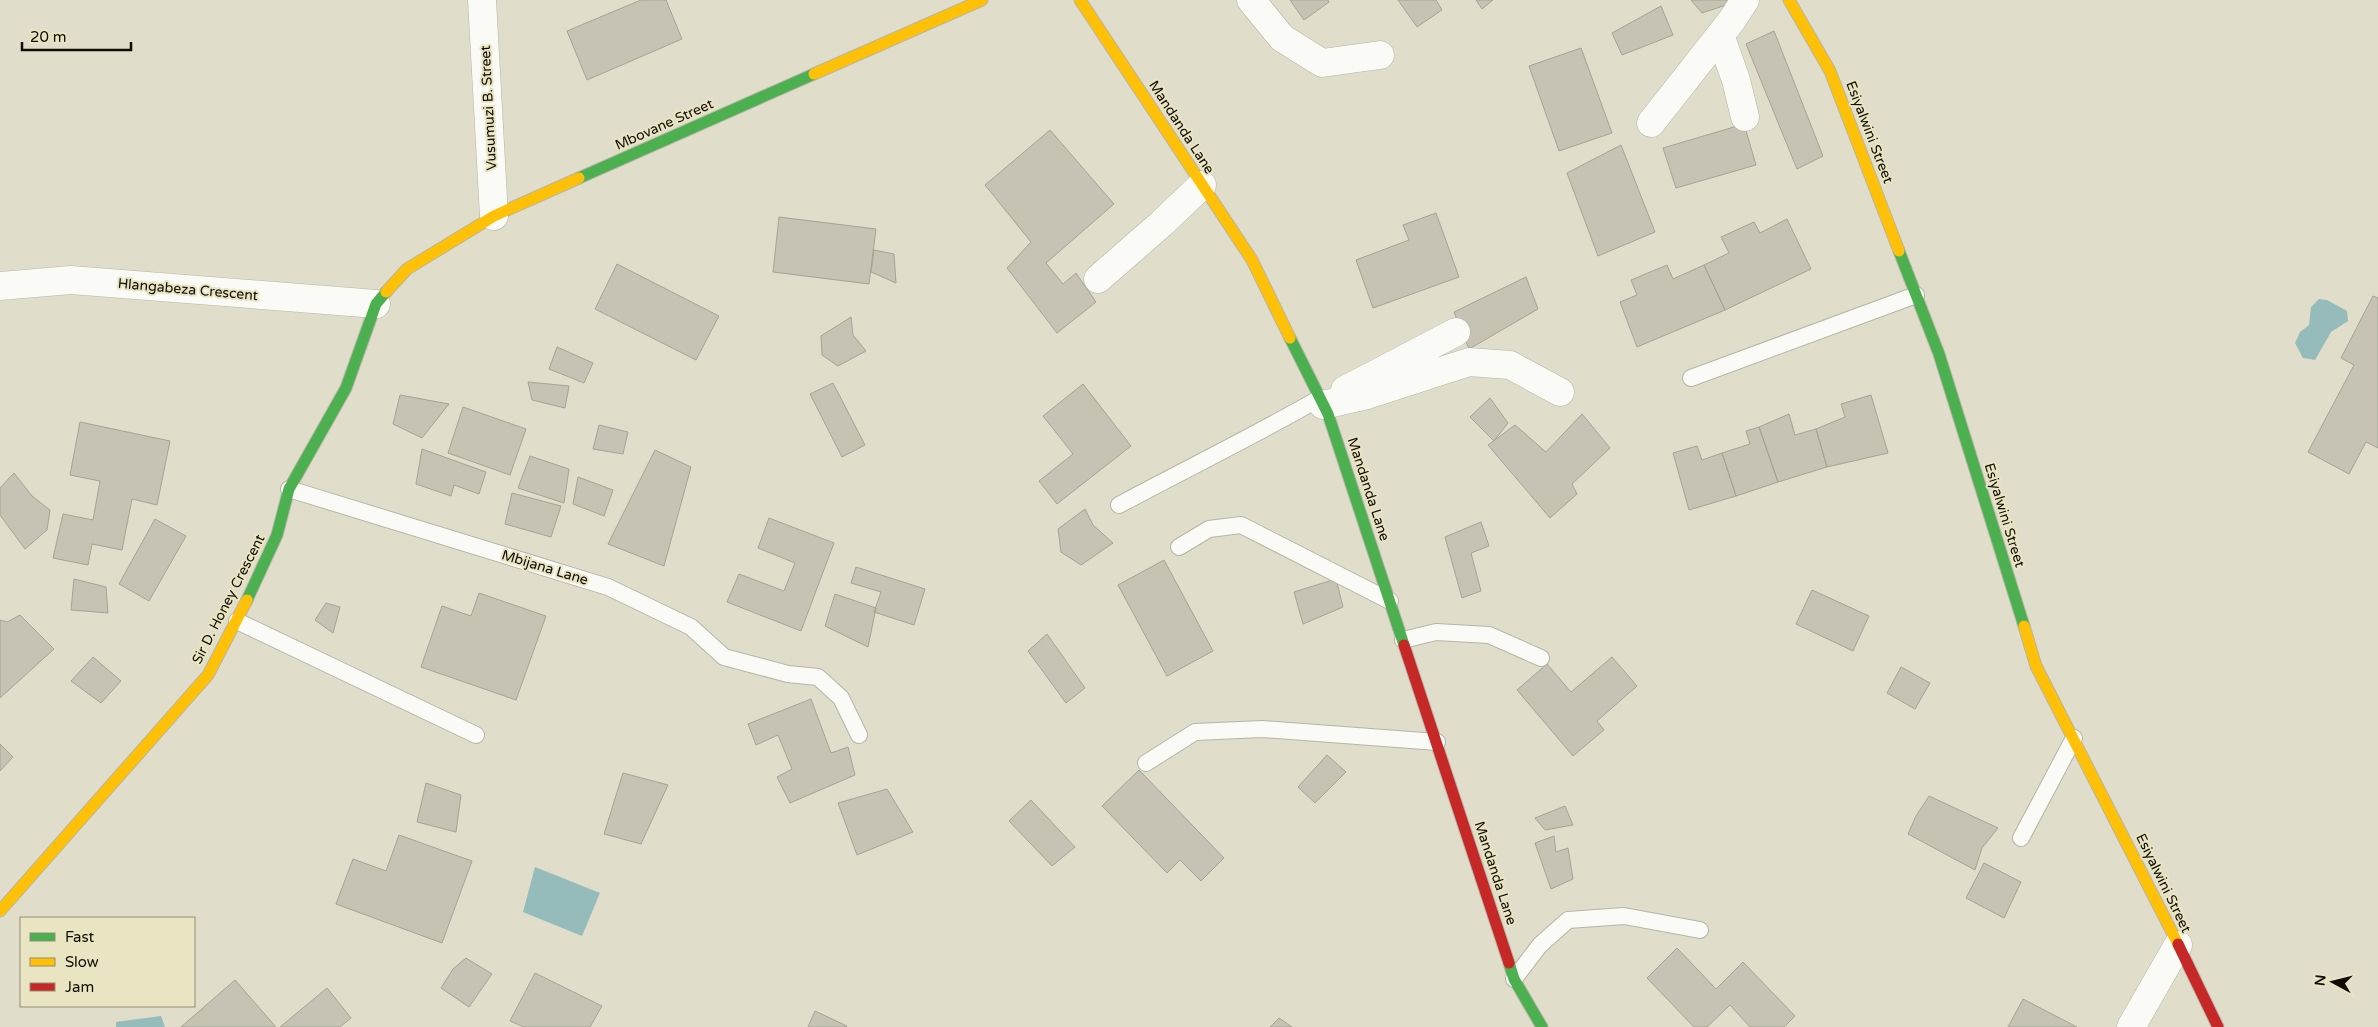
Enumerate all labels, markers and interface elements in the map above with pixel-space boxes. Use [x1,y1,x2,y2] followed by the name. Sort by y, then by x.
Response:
[22,20,131,52] scale bar
[30,28,67,46] text: 20 m
[477,44,500,171] street label: Vusumuzi B. Street
[1145,77,1218,177] street label: Mandanda Lane
[1842,79,1897,186] street label: Esiyalwini Street
[612,95,717,154] street label: Mbovane Street
[117,275,259,304] street label: Hlangabeza Crescent
[1344,435,1393,543] street label: Mandanda Lane
[1981,461,2029,570] street label: Esiyalwini Street
[188,531,269,667] street label: Sir D. Honey Crescent
[500,546,590,589] street label: Mbijana Lane
[1471,819,1520,927] street label: Mandanda Lane
[2132,831,2195,936] street label: Esiyalwini Street
[20,917,195,1007] legend
[65,928,95,946] text: Fast
[65,953,99,971] text: Slow
[2308,957,2358,1007] north arrow
[2311,974,2330,987] text: N
[65,978,94,996] text: Jam

